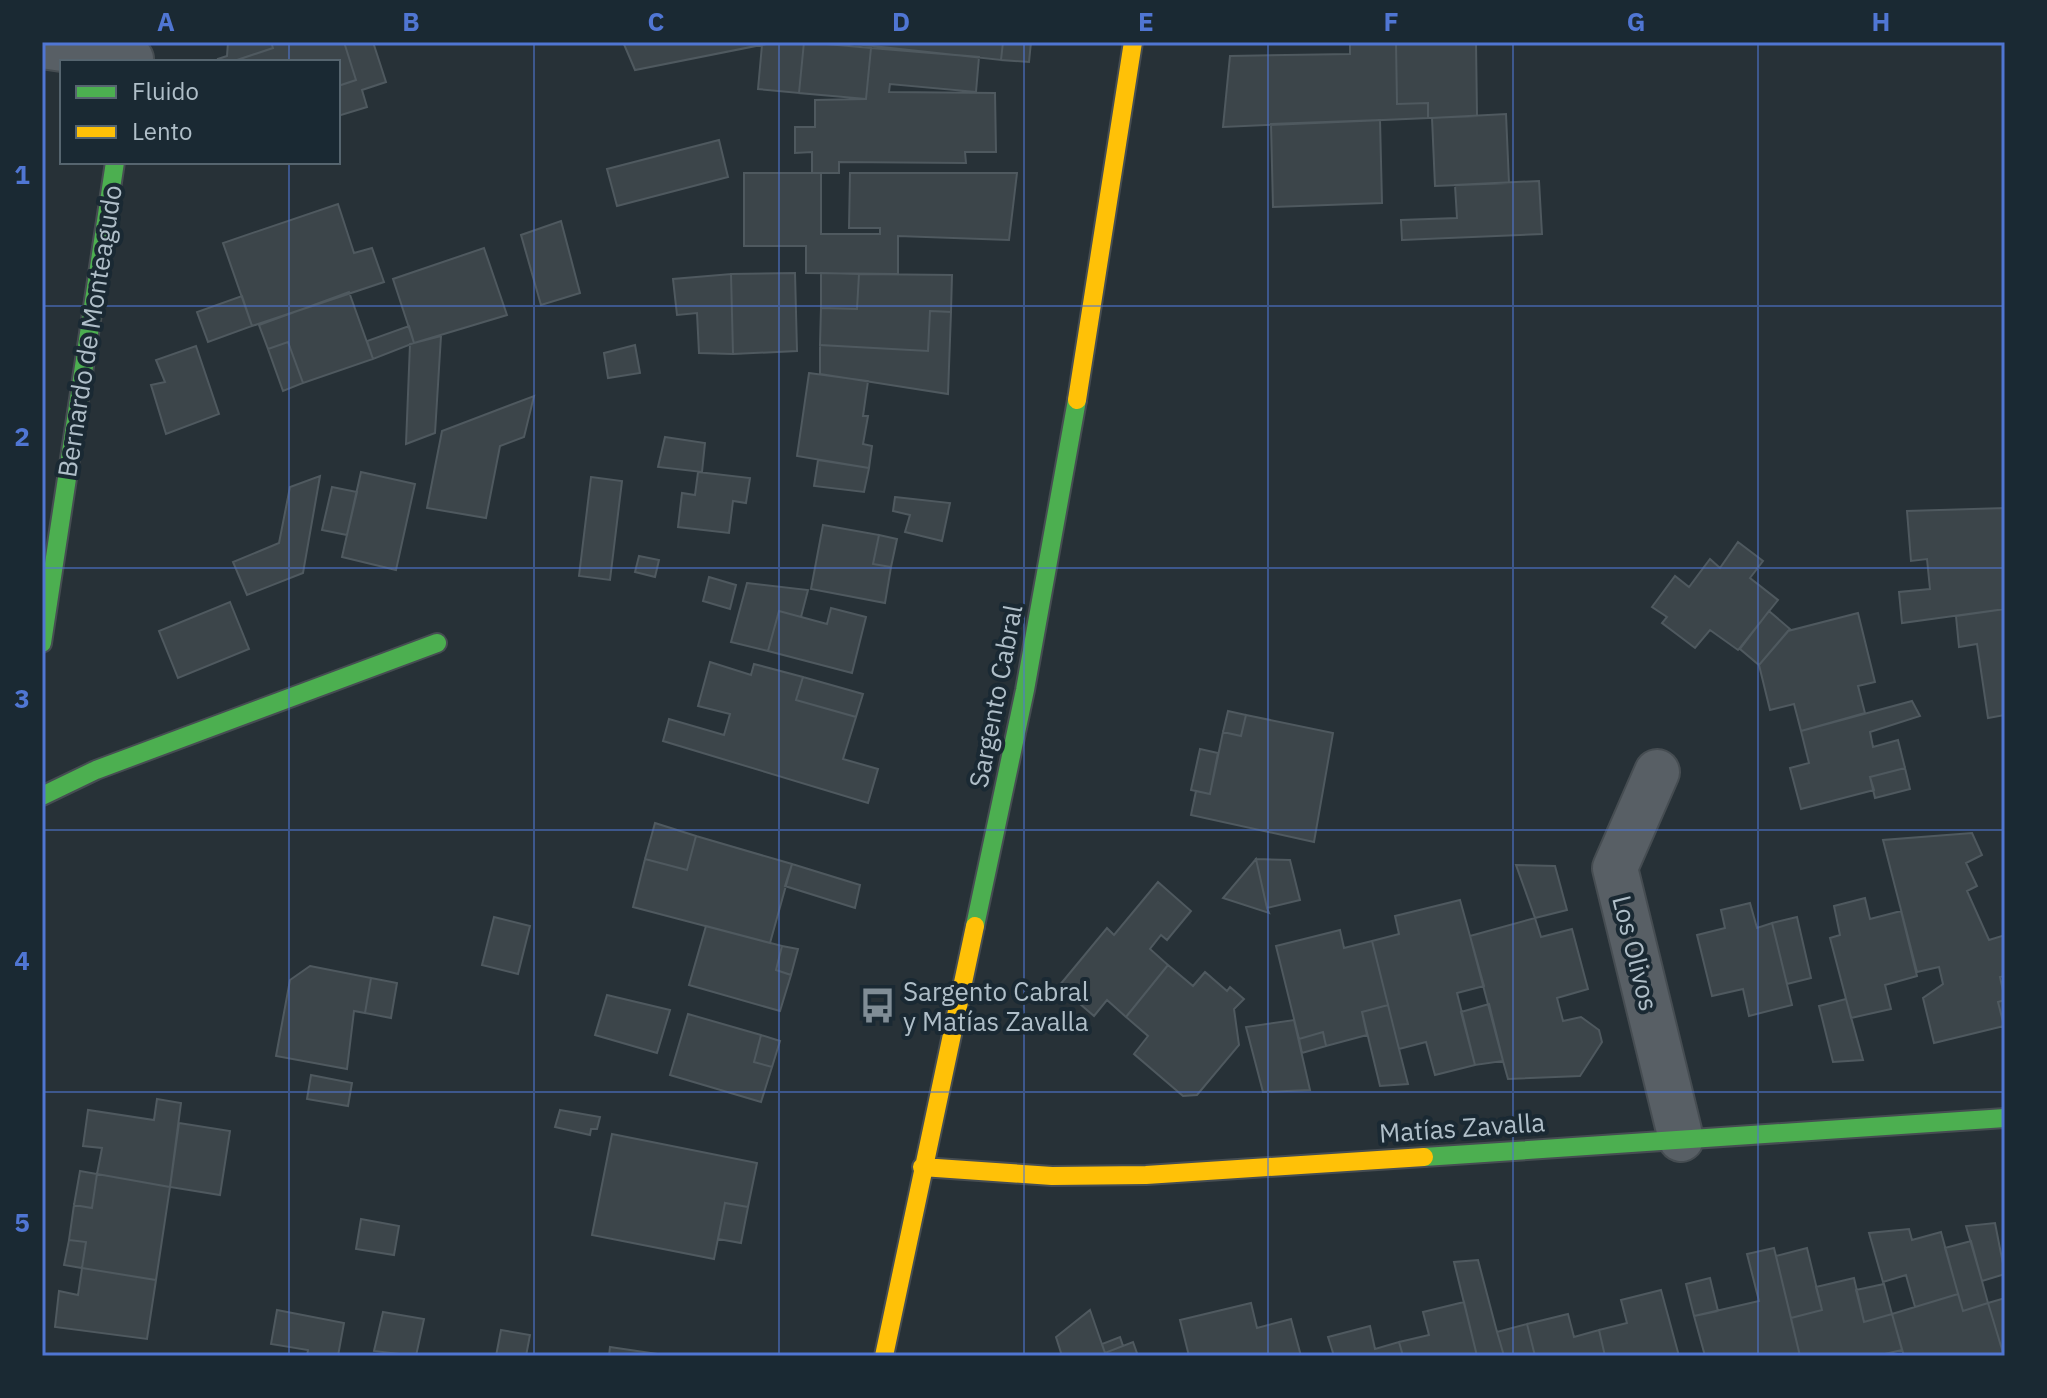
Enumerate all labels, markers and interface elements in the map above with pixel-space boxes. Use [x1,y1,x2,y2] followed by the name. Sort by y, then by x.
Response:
[157,4,175,38] text: A
[402,4,420,38] text: B
[648,4,665,38] text: C
[892,4,910,38] text: D
[1138,4,1154,38] text: E
[1383,4,1399,38] text: F
[1627,4,1645,38] text: G
[1872,4,1890,38] text: H
[60,60,340,164] legend
[132,75,199,107] text: Fluido
[132,115,192,147] text: Lento
[14,157,30,191] text: 1
[49,182,129,480] street label: Bernardo de Monteagudo
[14,419,30,453] text: 2
[961,602,1029,790] street label: Sargento Cabral
[14,681,30,715] text: 3
[1605,892,1667,1014] street label: Los Olivos
[14,943,30,977] text: 4
[903,974,1089,1038] place label: Sargento Cabral y Matías Zavalla
[858,987,896,1025] bus stop icon: Sargento Cabral y Matías Zavalla
[1378,1104,1546,1150] street label: Matías Zavalla
[14,1205,30,1239] text: 5

